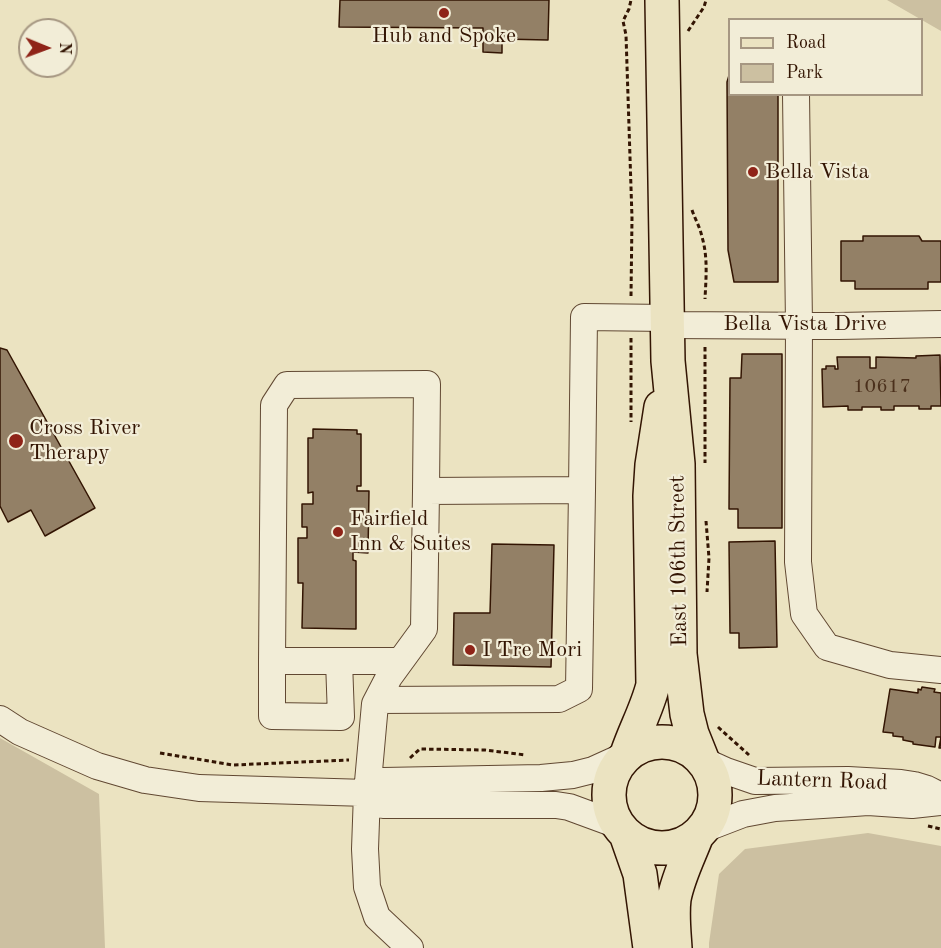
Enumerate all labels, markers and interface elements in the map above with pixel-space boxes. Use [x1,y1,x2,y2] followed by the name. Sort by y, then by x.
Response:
[437,6,451,20] marker: Hub and Spoke
[18,18,78,78] north arrow
[728,18,923,96] legend
[372,23,516,49] place label: Hub and Spoke
[786,34,826,52] text: Road
[56,42,72,55] text: N
[786,64,823,82] text: Park
[765,159,869,185] place label: Bella Vista
[746,165,760,179] marker: Bella Vista
[723,311,887,337] street label: Bella Vista Drive
[853,375,911,399] house number: 10617
[29,415,140,466] place label: Cross River Therapy
[7,432,25,450] marker: Cross River Therapy
[664,475,694,647] street label: East 106th Street
[350,506,471,558] place label: Fairfield Inn & Suites
[331,525,345,539] marker: Fairfield Inn & Suites
[482,637,582,663] place label: I Tre Mori
[463,643,477,657] marker: I Tre Mori
[756,766,888,796] street label: Lantern Road

